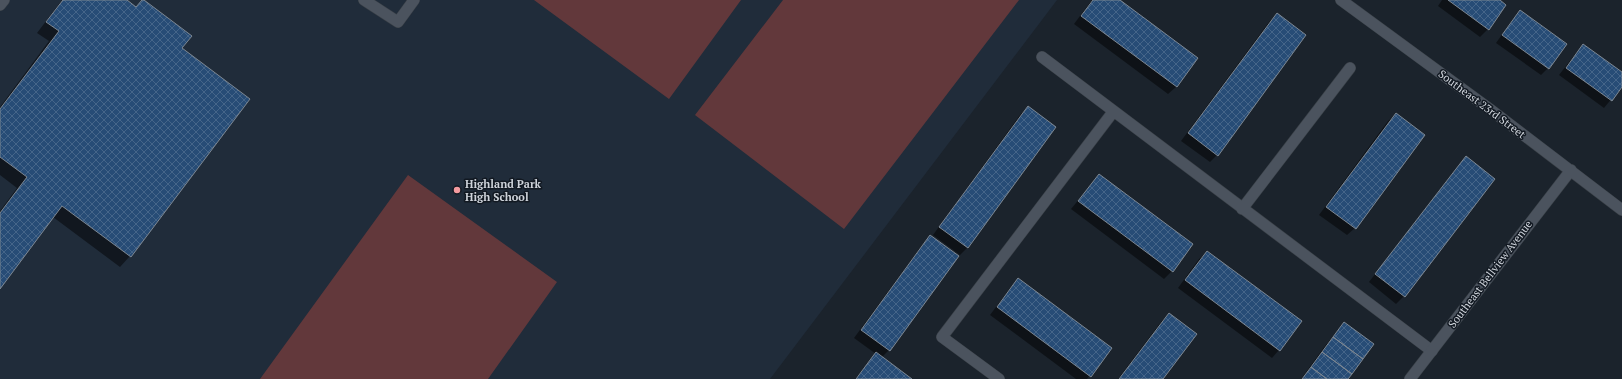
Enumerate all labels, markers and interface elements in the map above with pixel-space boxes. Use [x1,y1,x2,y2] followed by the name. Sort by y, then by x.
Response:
[1436,67,1528,141] street label: Southeast 23rd Street
[465,177,542,204] place label: Highland Park High School
[452,185,462,195] marker: Highland Park High School
[1445,217,1535,331] street label: Southeast Bellview Avenue

